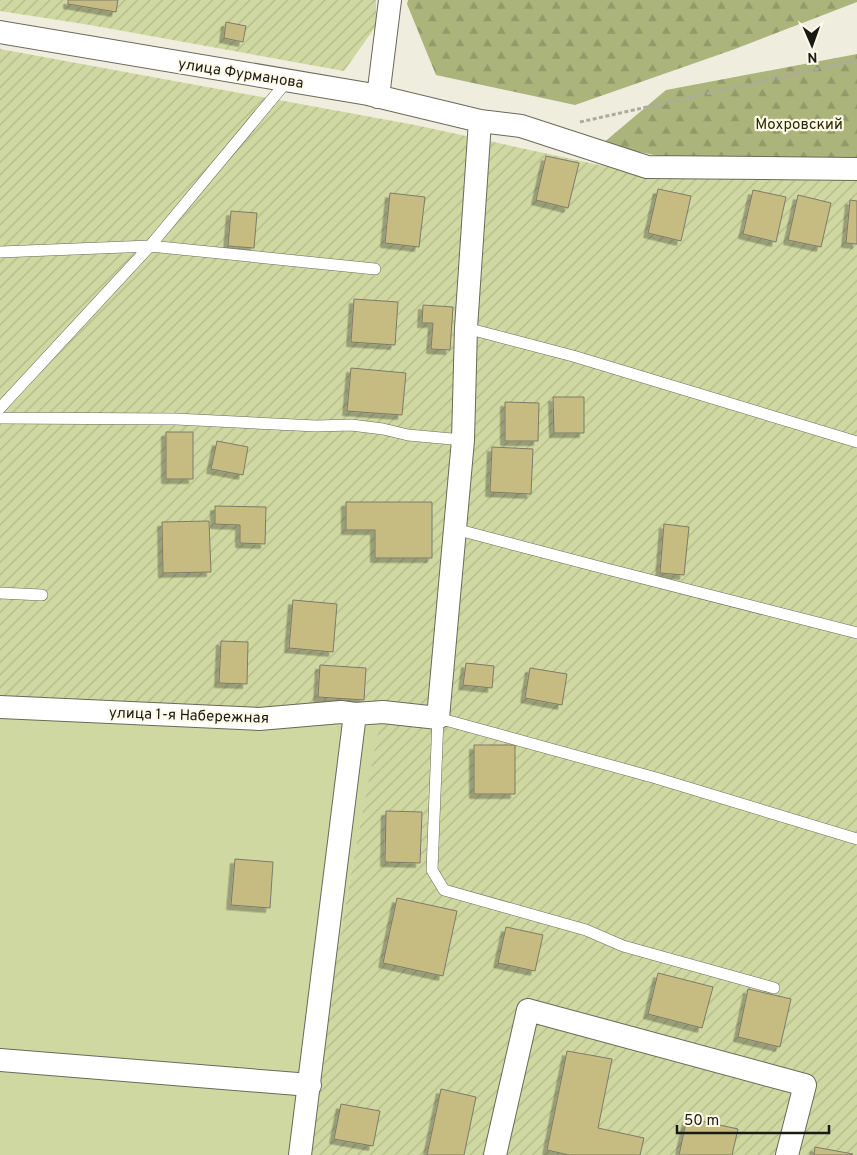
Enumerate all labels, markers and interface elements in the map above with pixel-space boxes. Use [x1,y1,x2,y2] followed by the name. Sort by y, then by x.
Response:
[787,20,837,70] north arrow
[807,48,818,65] text: N
[177,55,305,94] street label: улица Фурманова
[755,116,843,135] park label: Мохровский
[109,704,269,729] street label: улица 1-я Набережная
[677,1102,830,1134] scale bar
[684,1112,719,1131] text: 50 m

